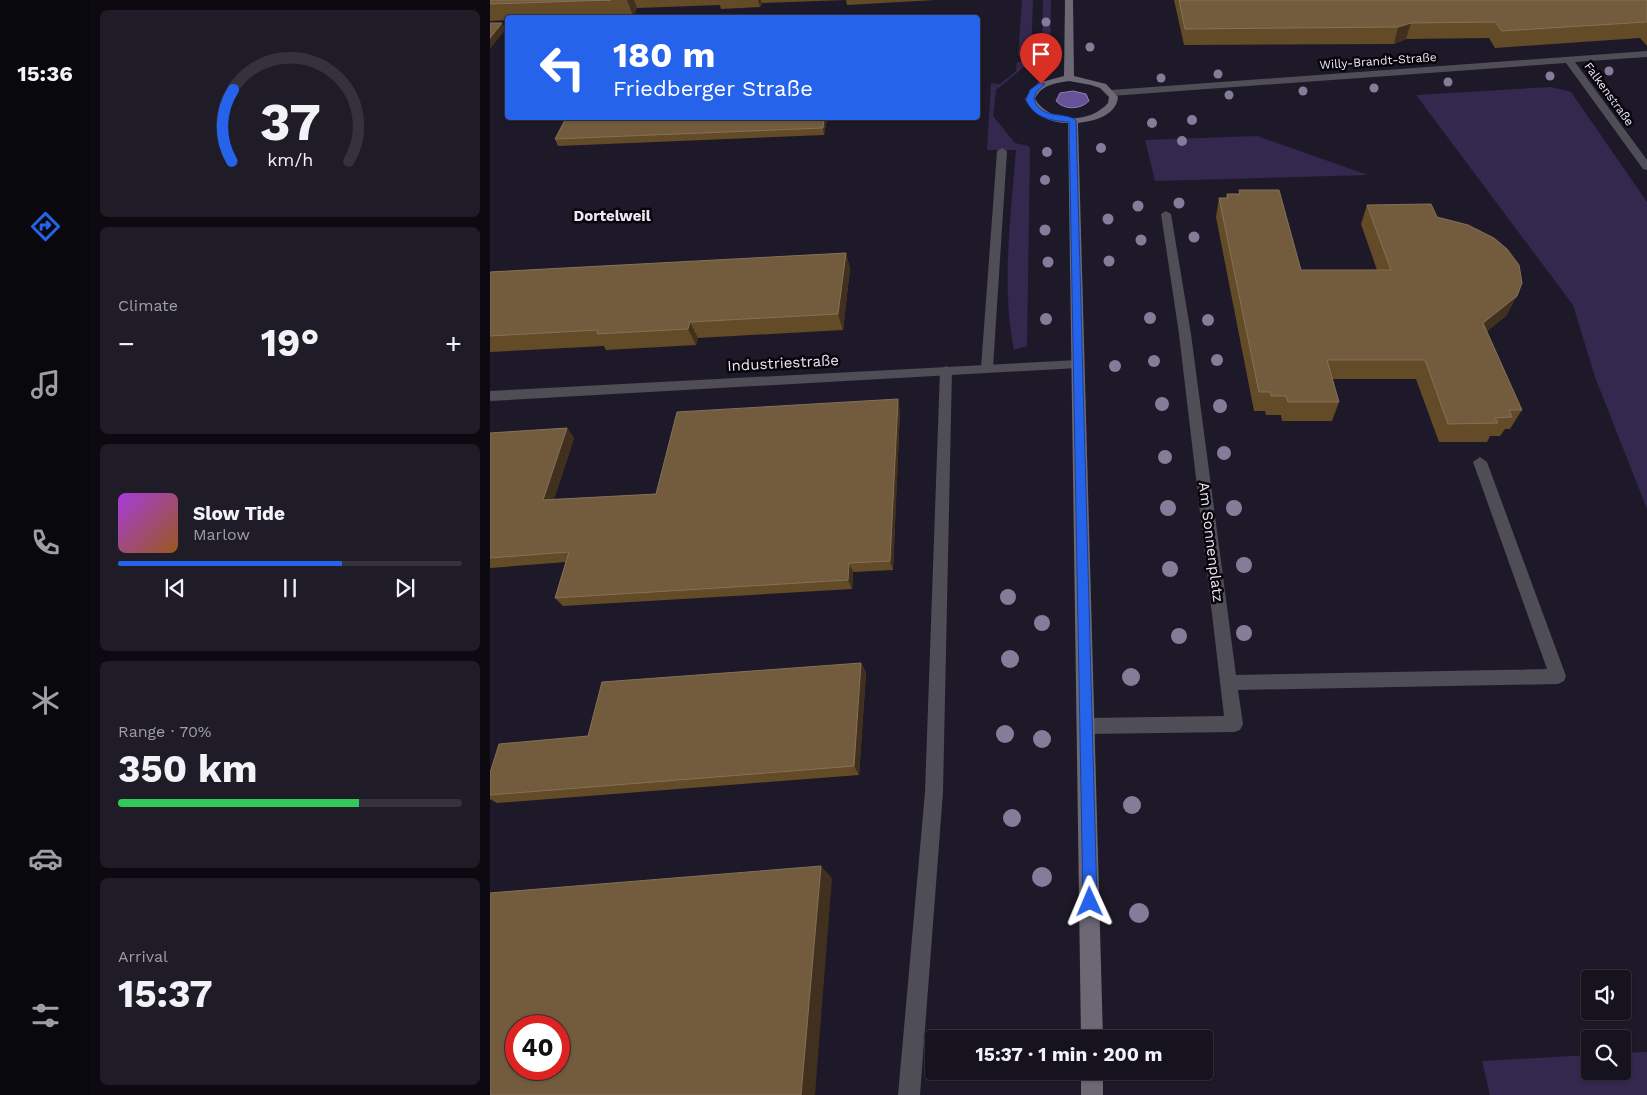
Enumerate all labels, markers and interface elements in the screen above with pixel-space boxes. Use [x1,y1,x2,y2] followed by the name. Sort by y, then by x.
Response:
[1020,33,1062,84] pin
[613,34,716,76] text: 180 m
[530,35,595,100] icon: left
[1027,40,1055,68] icon: arrive
[1319,50,1437,72] street label: Willy-Brandt-Straße
[1581,59,1637,129] street label: Falkenstraße
[17,61,73,86] text: 15:36
[613,76,813,101] text: Friedberger Straße
[260,92,321,153] text: 37
[267,149,313,170] text: km/h
[573,207,651,225] district label: Dortelweil
[28,209,63,244] icon: directions
[118,296,178,315] text: Climate
[261,321,319,365] text: 19°
[118,327,135,360] text: −
[445,327,462,360] text: +
[727,351,839,375] street label: Industriestraße
[28,367,63,402] icon: music
[1195,481,1227,603] street label: Am Sonnenplatz
[193,502,285,525] text: Slow Tide
[28,525,63,560] icon: phone
[193,525,250,544] text: Marlow
[161,574,189,602] icon: previous
[276,574,304,602] icon: pause
[391,574,419,602] icon: next
[28,683,63,718] icon: climate
[118,722,212,741] text: Range · 70%
[118,747,257,791] text: 350 km
[28,841,63,876] icon: car
[1063,875,1115,927] position arrow
[118,947,168,966] text: Arrival
[1581,970,1631,1080] map controls
[1581,970,1631,1020] button: sound
[118,972,213,1016] text: 15:37
[28,998,63,1033] icon: filters
[505,1015,570,1080] speed limit sign: 40
[1581,1030,1631,1080] button: search
[976,1043,1162,1066] text: 15:37 · 1 min · 200 m

